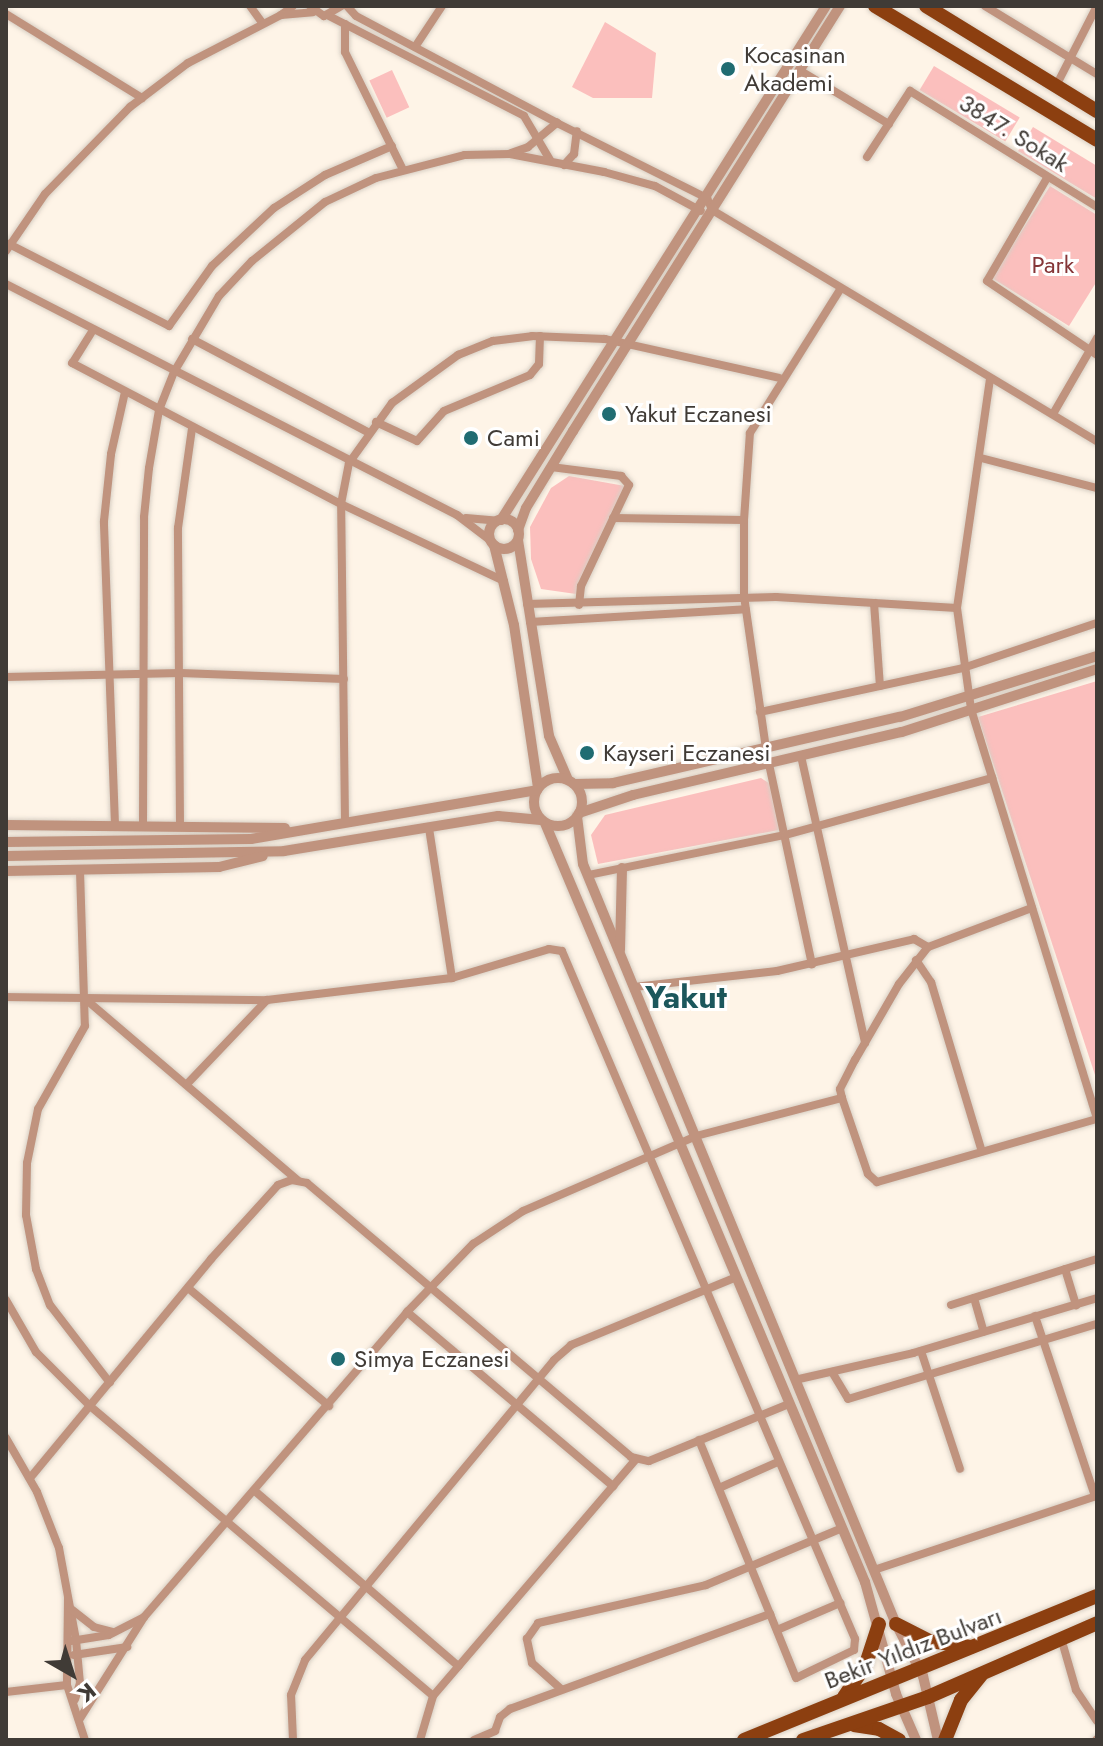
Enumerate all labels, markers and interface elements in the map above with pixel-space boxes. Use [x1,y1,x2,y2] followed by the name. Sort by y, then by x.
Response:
[744,41,846,97] place label: Kocasinan Akademi
[719,60,737,78] marker: Kocasinan Akademi
[954,88,1074,178] street label: 3847. Sokak
[1032,251,1074,279] park label: Park
[625,400,772,428] place label: Yakut Eczanesi
[600,405,618,423] marker: Yakut Eczanesi
[487,424,540,452] place label: Cami
[462,429,480,447] marker: Cami
[603,739,770,767] place label: Kayseri Eczanesi
[578,744,596,762] marker: Kayseri Eczanesi
[645,978,727,1016] district label: Yakut
[354,1345,509,1373] place label: Simya Eczanesi
[329,1350,347,1368] marker: Simya Eczanesi
[820,1601,1006,1695] street label: Bekir Yıldız Bulvarı
[32,1634,112,1714] north arrow
[71,1675,103,1710] text: K

